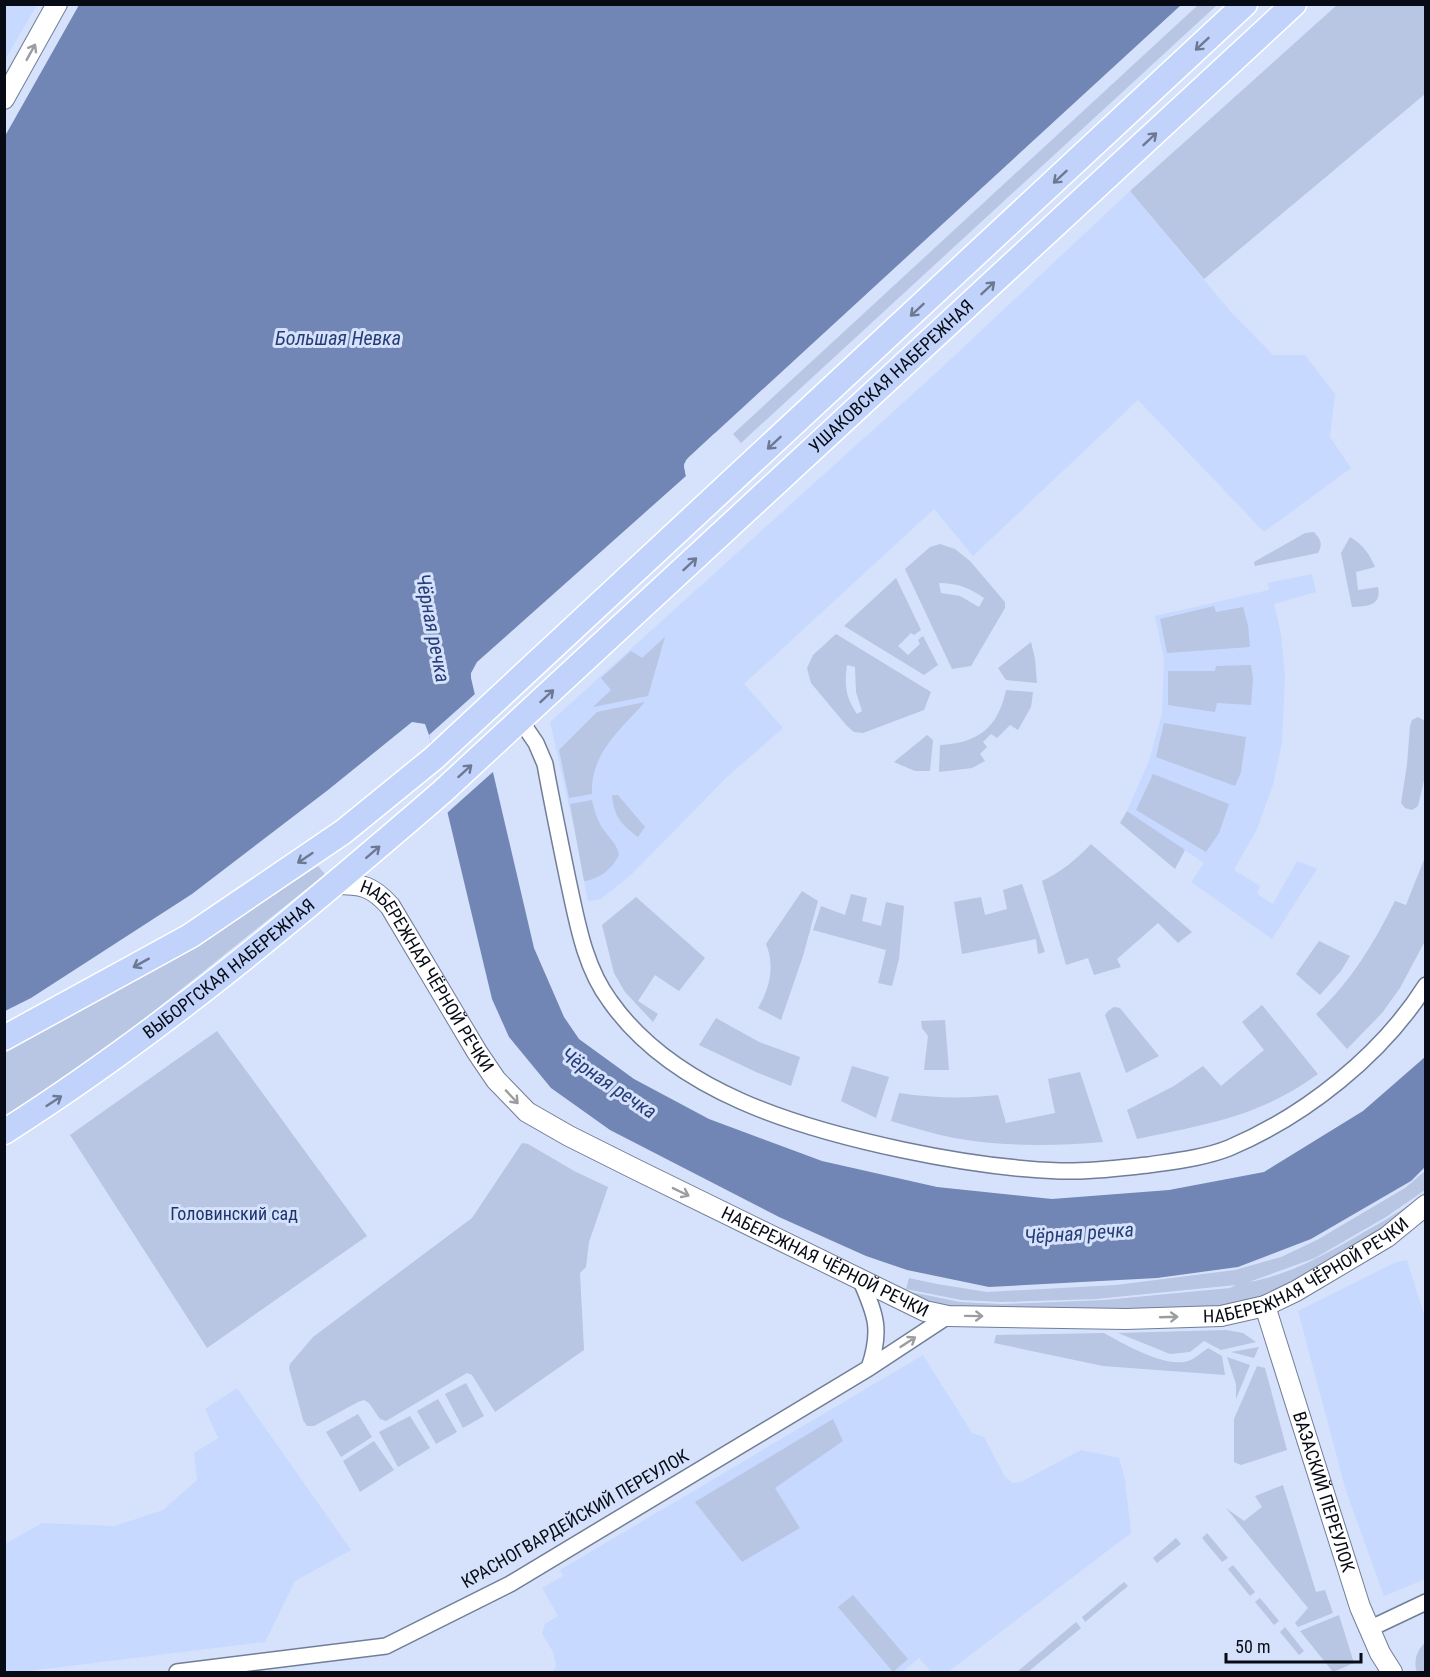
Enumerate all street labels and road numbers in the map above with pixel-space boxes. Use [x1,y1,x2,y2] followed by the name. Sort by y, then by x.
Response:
[804,295,977,457] street label: УШАКОВСКАЯ НАБЕРЕЖНАЯ
[358,875,498,1076] street label: НАБЕРЕЖНАЯ ЧЁРНОЙ РЕЧКИ
[139,894,319,1043] street label: ВЫБОРГСКАЯ НАБЕРЕЖНАЯ
[718,1202,932,1321] street label: НАБЕРЕЖНАЯ ЧЁРНОЙ РЕЧКИ
[1203,1213,1412,1327] street label: НАБЕРЕЖНАЯ ЧЁРНОЙ РЕЧКИ
[1289,1409,1359,1575] street label: ВАЗАСКИЙ ПЕРЕУЛОК
[457,1445,692,1592] street label: КРАСНОГВАРДЕЙСКИЙ ПЕРЕУЛОК

